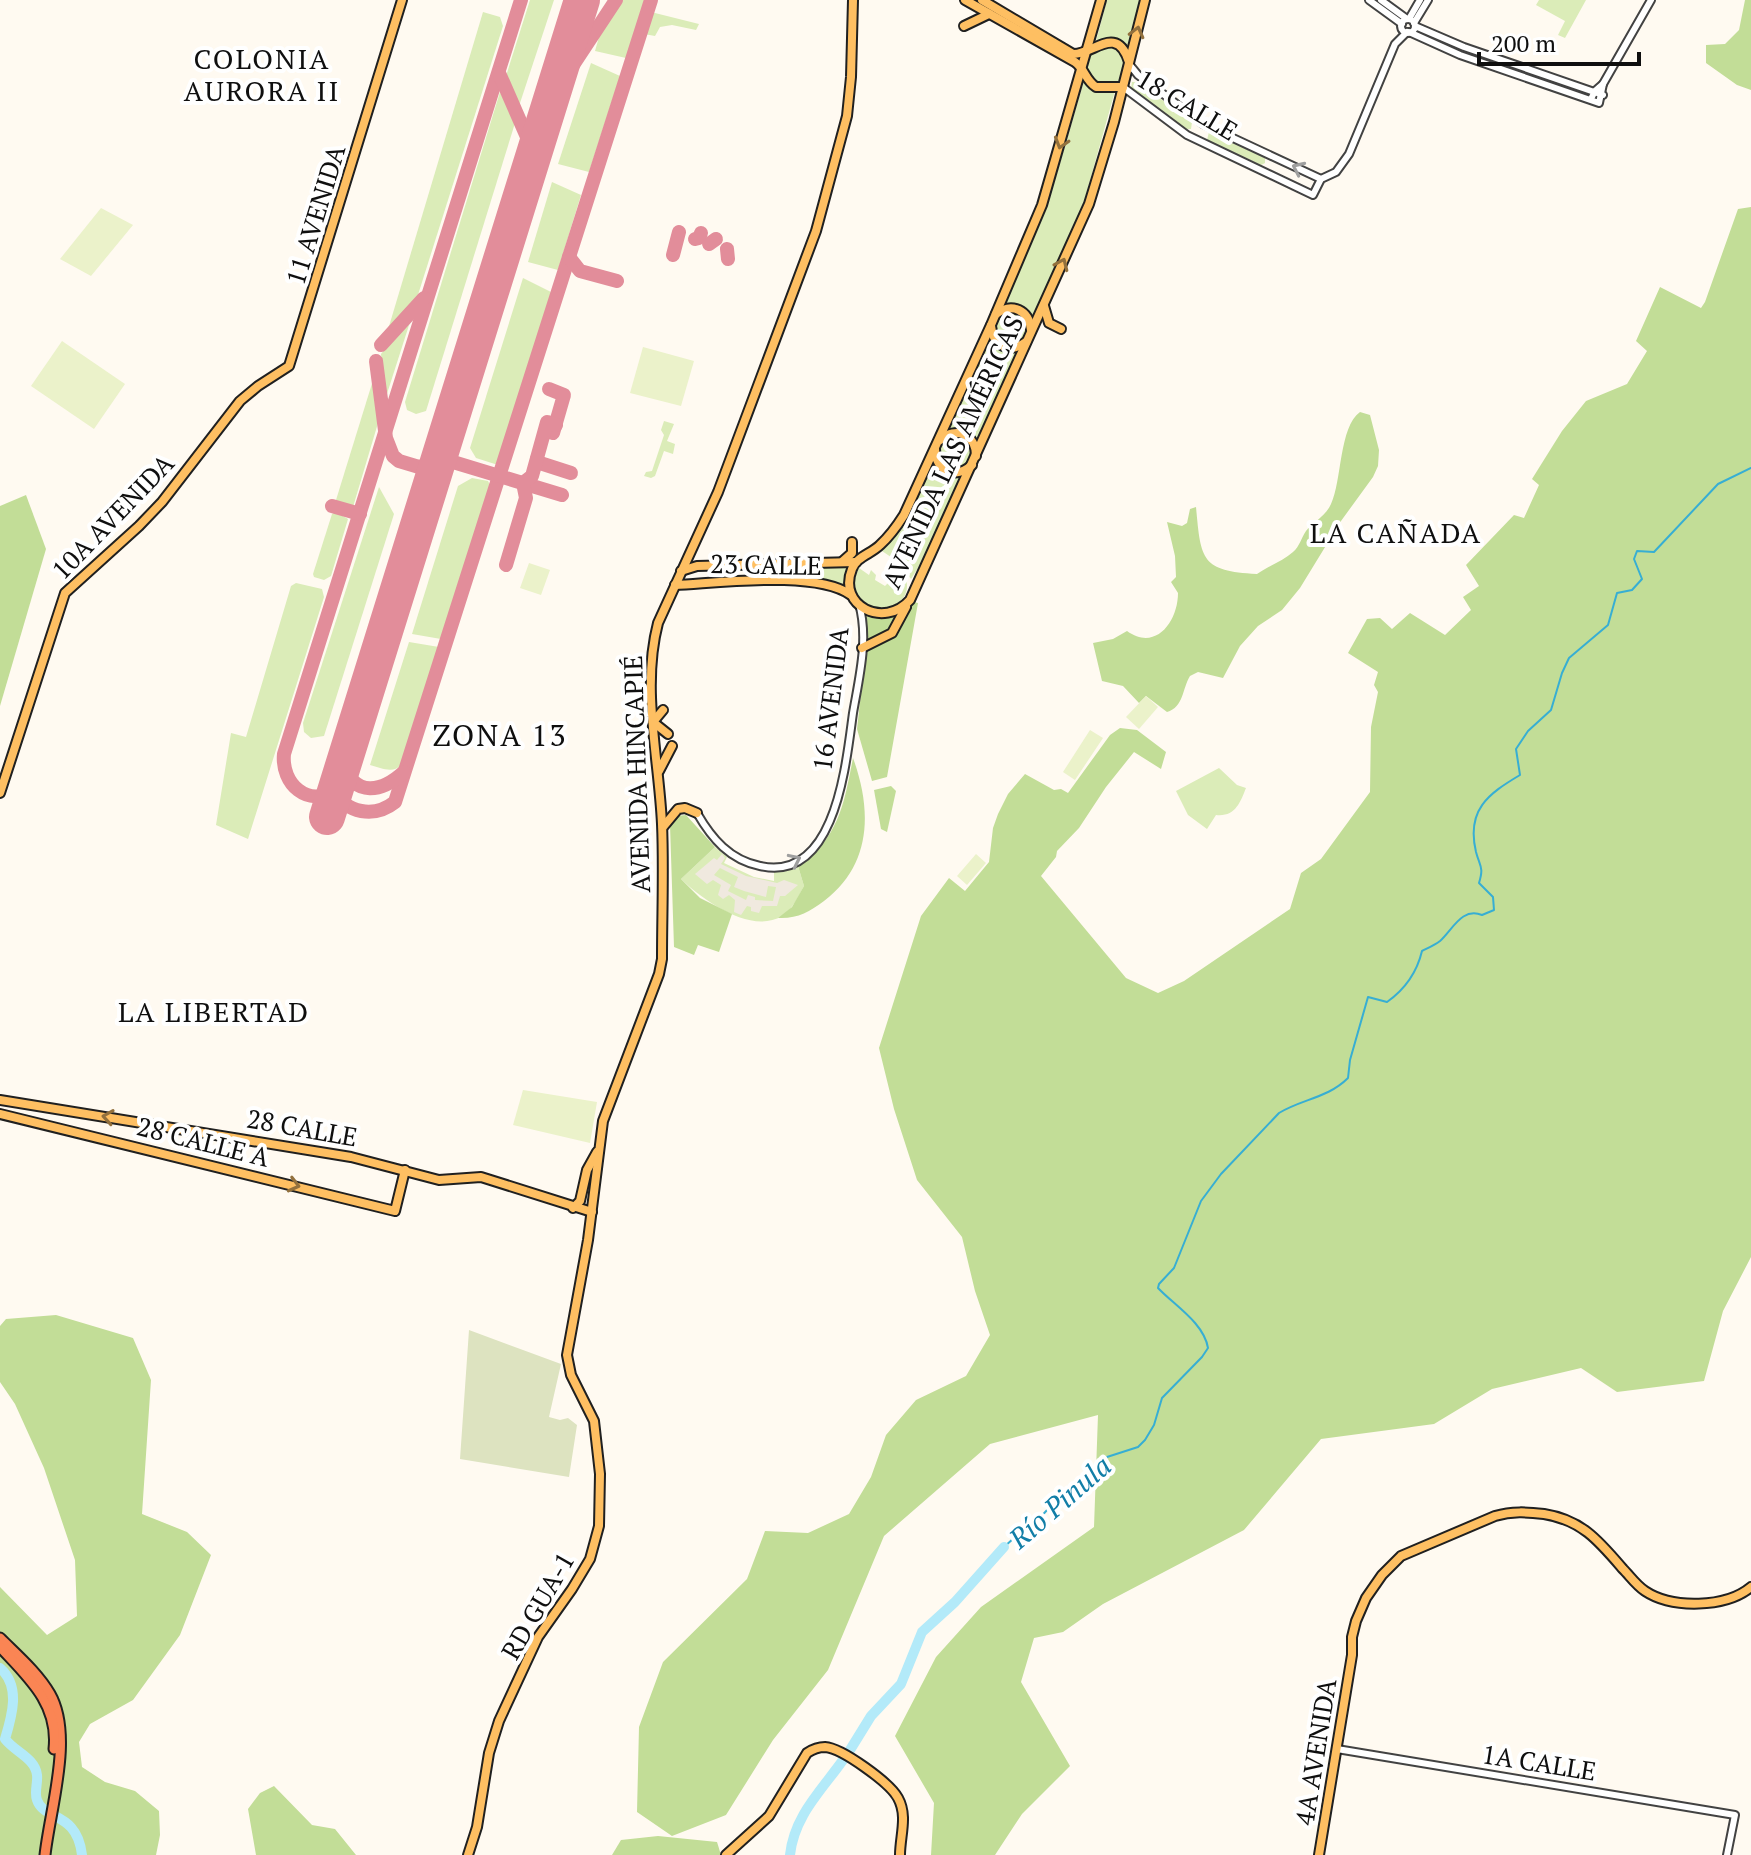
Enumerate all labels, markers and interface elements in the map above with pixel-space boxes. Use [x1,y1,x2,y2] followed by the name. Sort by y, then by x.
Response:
[1479,16,1639,66] scale bar
[1128,26,1145,39] one-way arrow
[1491,27,1556,59] text: 200 m
[184,40,340,109] district label: COLONIA AURORA II
[1131,61,1244,147] street label: 18 CALLE
[1054,135,1070,149] one-way arrow
[278,140,352,289] street label: 11 AVENIDA
[1291,162,1306,178] one-way arrow
[1052,258,1068,273] one-way arrow
[874,310,1030,594] street label: AVENIDA LAS AMÉRICAS
[44,446,181,586] street label: 10A AVENIDA
[1310,514,1482,551] district label: LA CAÑADA
[710,546,822,582] street label: 23 CALLE
[804,625,856,773] street label: 16 AVENIDA
[615,655,657,893] street label: AVENIDA HINCAPIÉ
[433,715,567,755] district label: ZONA 13
[787,855,801,870] one-way arrow
[118,993,310,1030] district label: LA LIBERTAD
[244,1101,360,1153] street label: 28 CALLE
[134,1108,273,1174] street label: 28 CALLE A
[101,1109,115,1126] one-way arrow
[286,1176,300,1193] one-way arrow
[1000,1447,1119,1557] water label: Río Pinula
[493,1546,581,1665] street label: RD GUA-1
[1287,1676,1343,1828] street label: 4A AVENIDA
[1480,1736,1599,1788] street label: 1A CALLE

